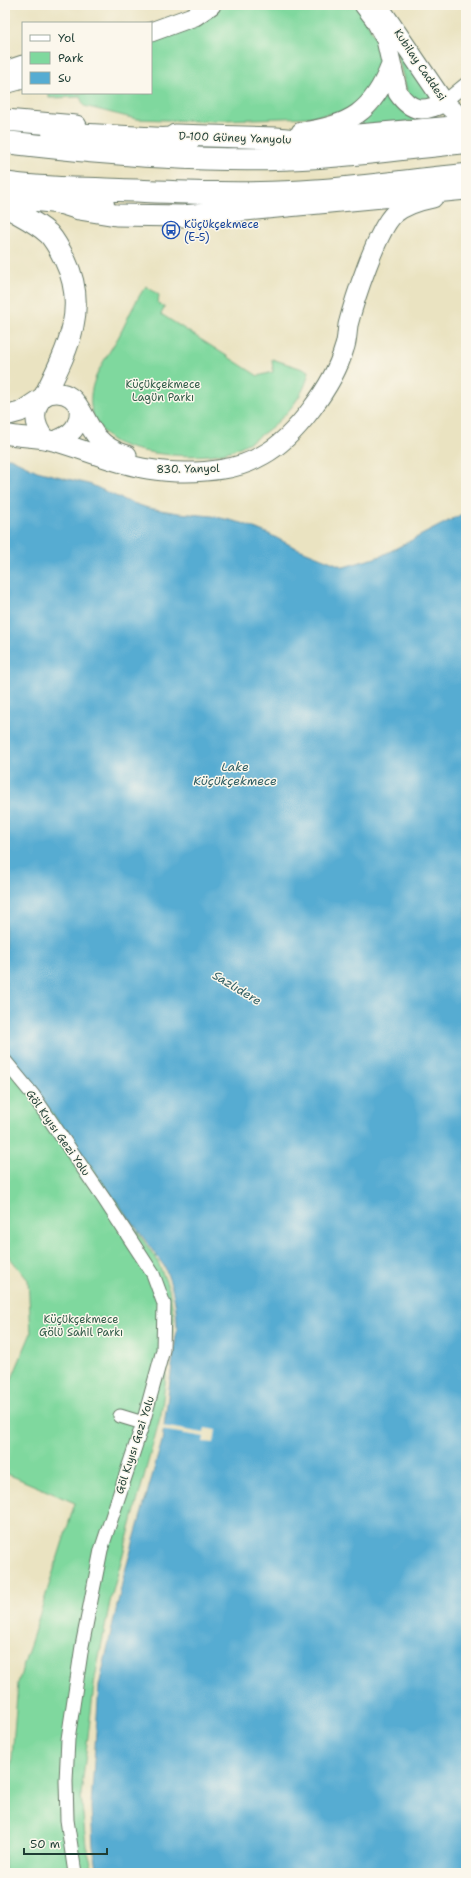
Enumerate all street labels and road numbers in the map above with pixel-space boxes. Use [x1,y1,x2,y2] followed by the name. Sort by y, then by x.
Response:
[390,26,450,104] street label: Kubilay Caddesi
[178,129,292,147] street label: D-100 Güney Yanyolu
[156,461,220,477] street label: 830. Yanyol
[23,1087,93,1179] street label: Göl Kıyısı Gezi Yolu
[112,1394,158,1496] street label: Göl Kıyısı Gezi Yolu

